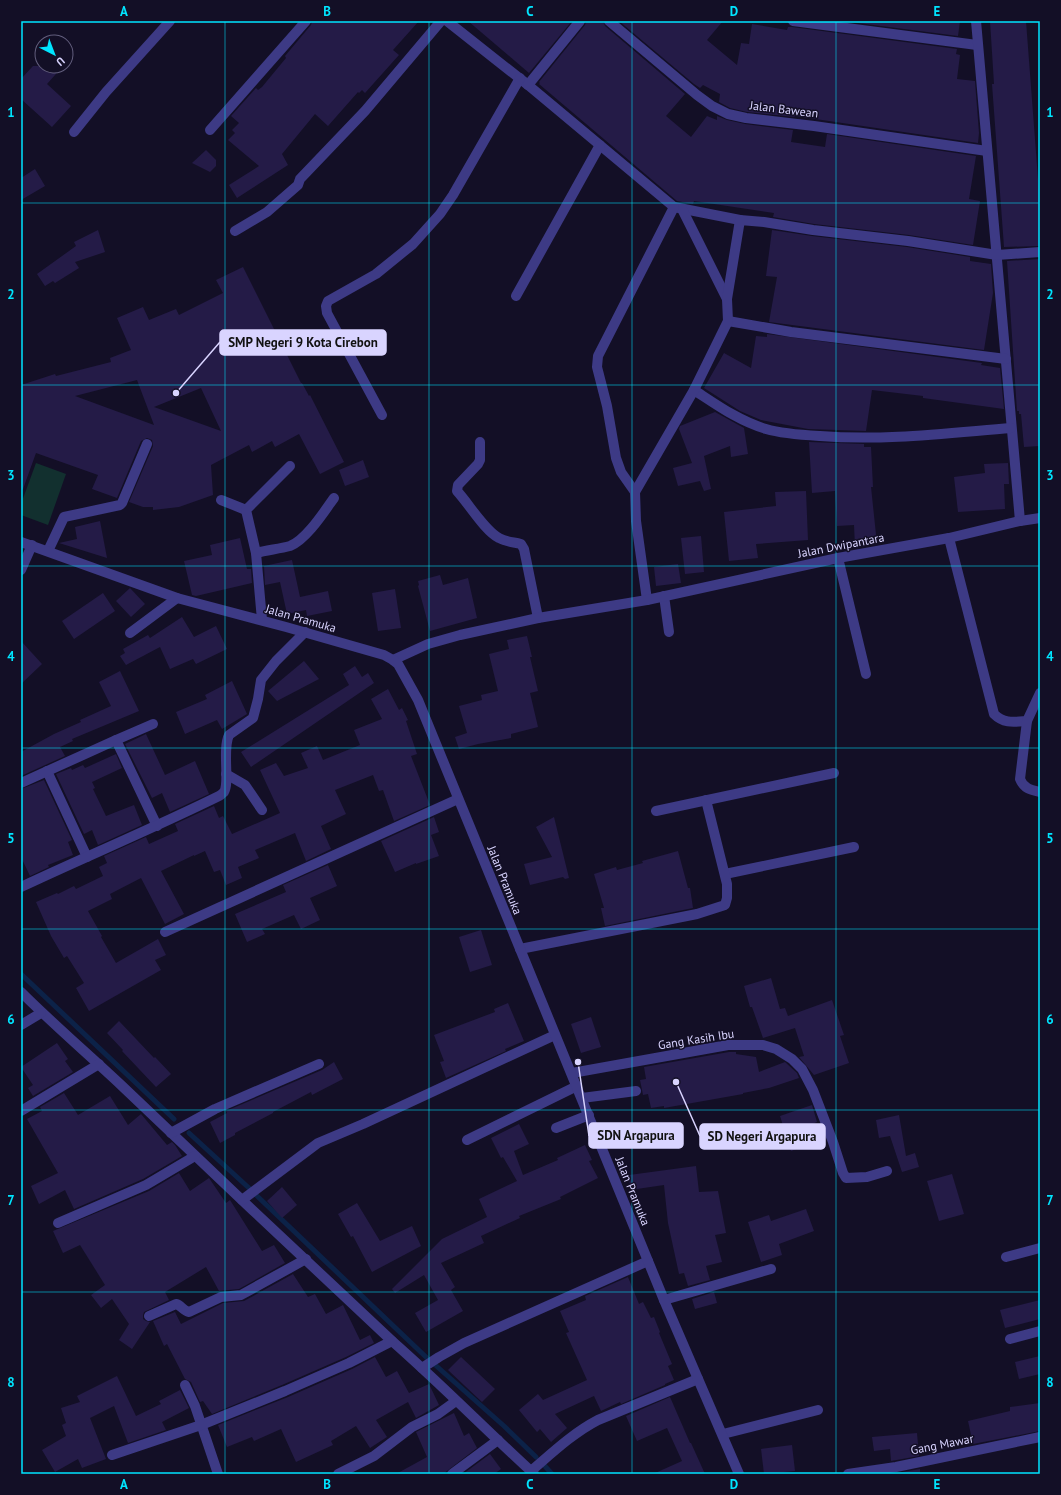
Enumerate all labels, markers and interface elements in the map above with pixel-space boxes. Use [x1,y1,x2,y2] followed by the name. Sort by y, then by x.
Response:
[120,3,128,20] text: A
[323,3,331,20] text: B
[526,3,534,20] text: C
[730,3,738,20] text: D
[934,3,941,20] text: E
[34,34,74,74] north arrow
[53,54,68,69] text: U
[748,97,819,121] street label: Jalan Bawean
[7,104,15,121] text: 1
[1046,104,1054,121] text: 1
[7,286,15,303] text: 2
[1046,286,1054,303] text: 2
[220,330,386,355] callout: SMP Negeri 9 Kota Cirebon
[228,334,378,351] text: SMP Negeri 9 Kota Cirebon
[7,467,15,484] text: 3
[1046,467,1054,484] text: 3
[796,529,885,561] street label: Jalan Dwipantara
[263,600,338,635] street label: Jalan Pramuka
[7,648,15,665] text: 4
[1046,648,1054,665] text: 4
[7,830,15,847] text: 5
[1046,830,1054,847] text: 5
[484,842,526,917] street label: Jalan Pramuka
[7,1011,15,1028] text: 6
[1046,1011,1054,1028] text: 6
[657,1026,735,1052] street label: Gang Kasih Ibu
[589,1123,683,1148] callout: SDN Argapura
[700,1124,825,1149] callout: SD Negeri Argapura
[597,1127,675,1144] text: SDN Argapura
[708,1128,816,1145] text: SD Negeri Argapura
[612,1153,654,1228] street label: Jalan Pramuka
[7,1192,15,1209] text: 7
[1046,1192,1054,1209] text: 7
[7,1374,15,1391] text: 8
[1046,1374,1054,1391] text: 8
[909,1431,975,1457] street label: Gang Mawar
[120,1476,128,1493] text: A
[323,1476,331,1493] text: B
[526,1476,534,1493] text: C
[730,1476,738,1493] text: D
[934,1476,941,1493] text: E

